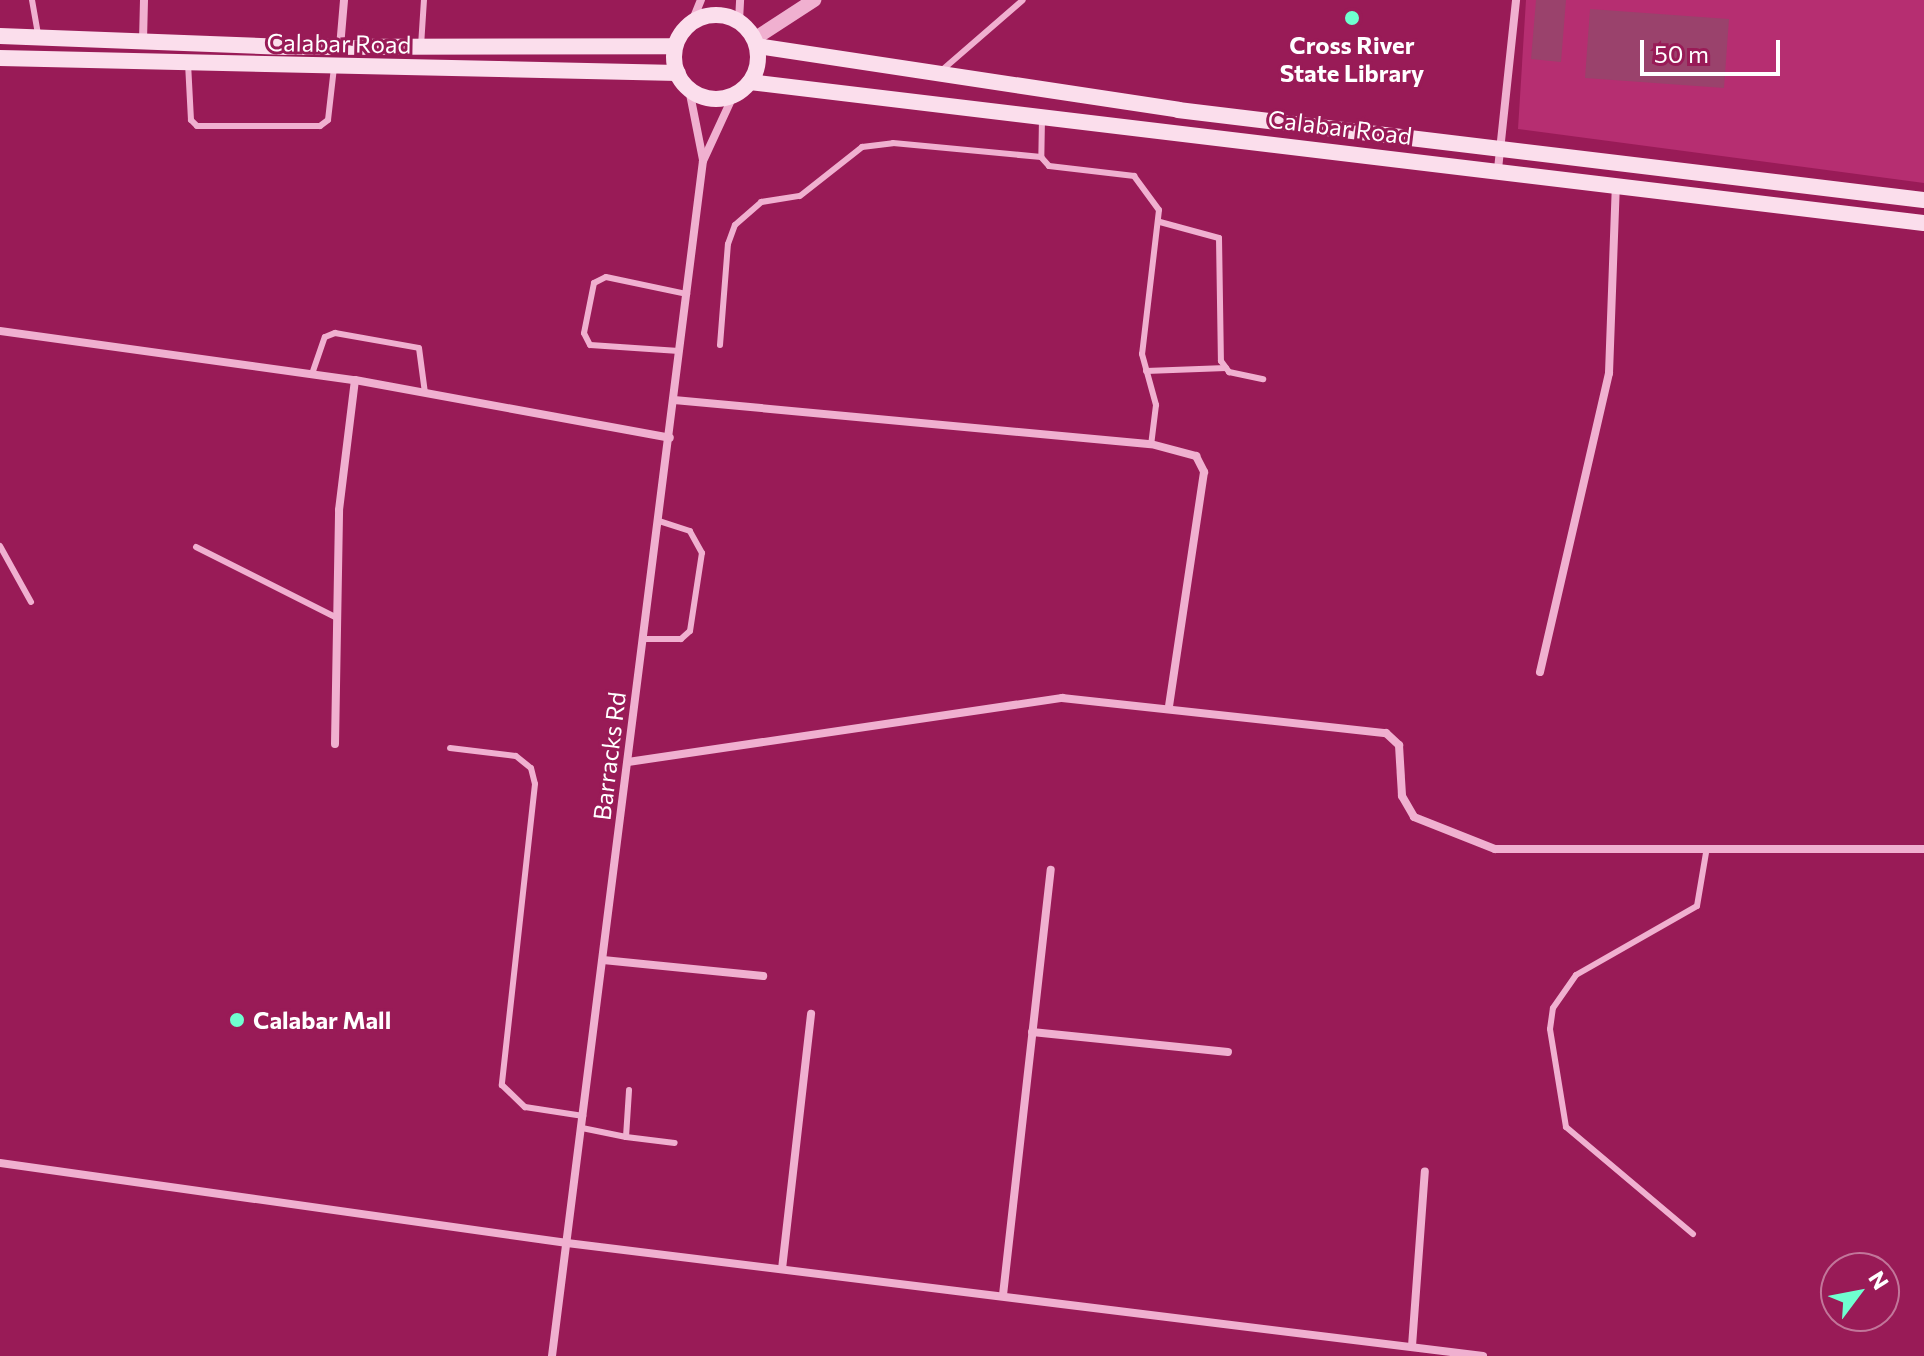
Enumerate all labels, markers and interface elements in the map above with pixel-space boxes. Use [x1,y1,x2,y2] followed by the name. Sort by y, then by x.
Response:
[1343,9,1361,27] marker: Cross River State Library
[1644,24,1784,74] scale bar
[266,27,412,59] street label: Calabar Road
[1280,31,1424,87] place label: Cross River State Library
[1654,39,1709,68] text: 50 m
[1266,104,1414,150] street label: Calabar Road
[587,690,631,822] street label: Barracks Rd
[253,1006,391,1034] place label: Calabar Mall
[228,1011,246,1029] marker: Calabar Mall
[1820,1252,1900,1332] north arrow
[1863,1266,1895,1294] text: N

